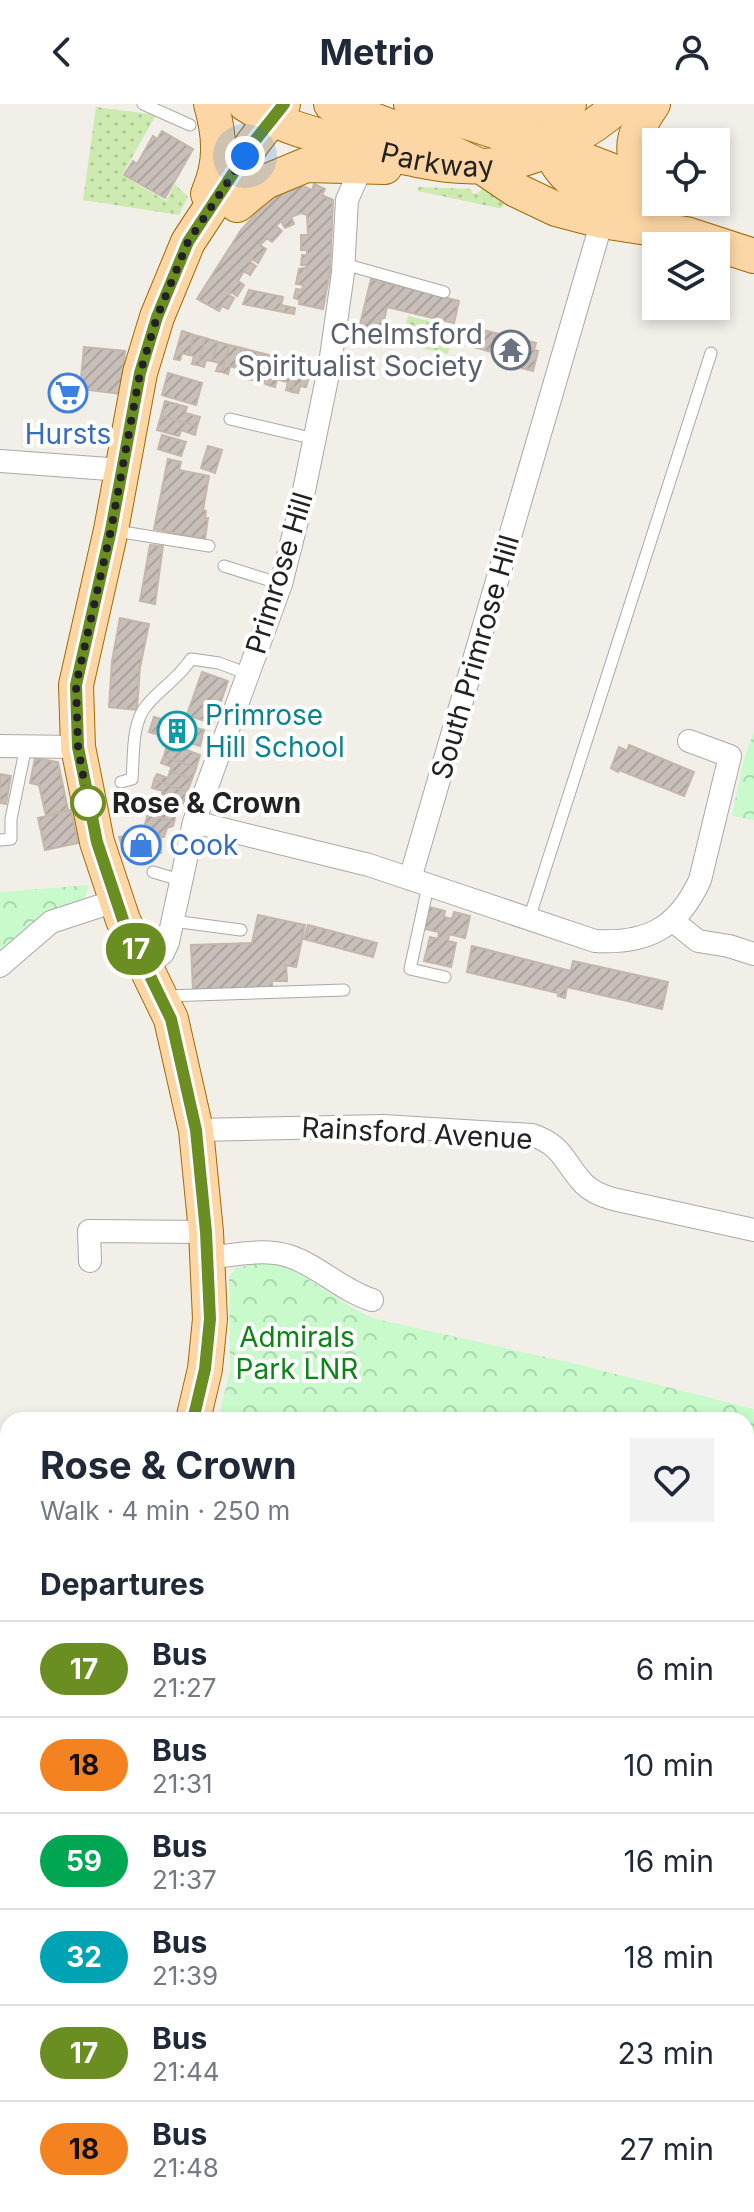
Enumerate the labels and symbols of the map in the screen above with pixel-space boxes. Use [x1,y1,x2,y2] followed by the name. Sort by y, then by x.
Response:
[377,135,495,183] street label: Parkway
[225,136,265,176] your location
[237,317,483,383] place label: Chelmsford Spiritualist Society
[490,329,532,371] temple icon: Chelmsford Spiritualist Society
[47,372,89,414] supermarket icon: Hursts
[25,417,111,451] place label: Hursts
[238,488,320,658] street label: Primrose Hill
[424,531,526,783] street label: South Primrose Hill
[205,698,345,764] place label: Primrose Hill School
[156,710,198,752] building icon: Primrose Hill School
[71,786,105,820] marker: Rose & Crown
[112,786,301,820] place label: Rose & Crown
[120,824,162,866] shop icon: Cook
[169,828,238,862] place label: Cook
[100,923,172,975] line badge: 17
[301,1110,533,1156] street label: Rainsford Avenue
[236,1320,358,1386] park label: Admirals Park LNR

